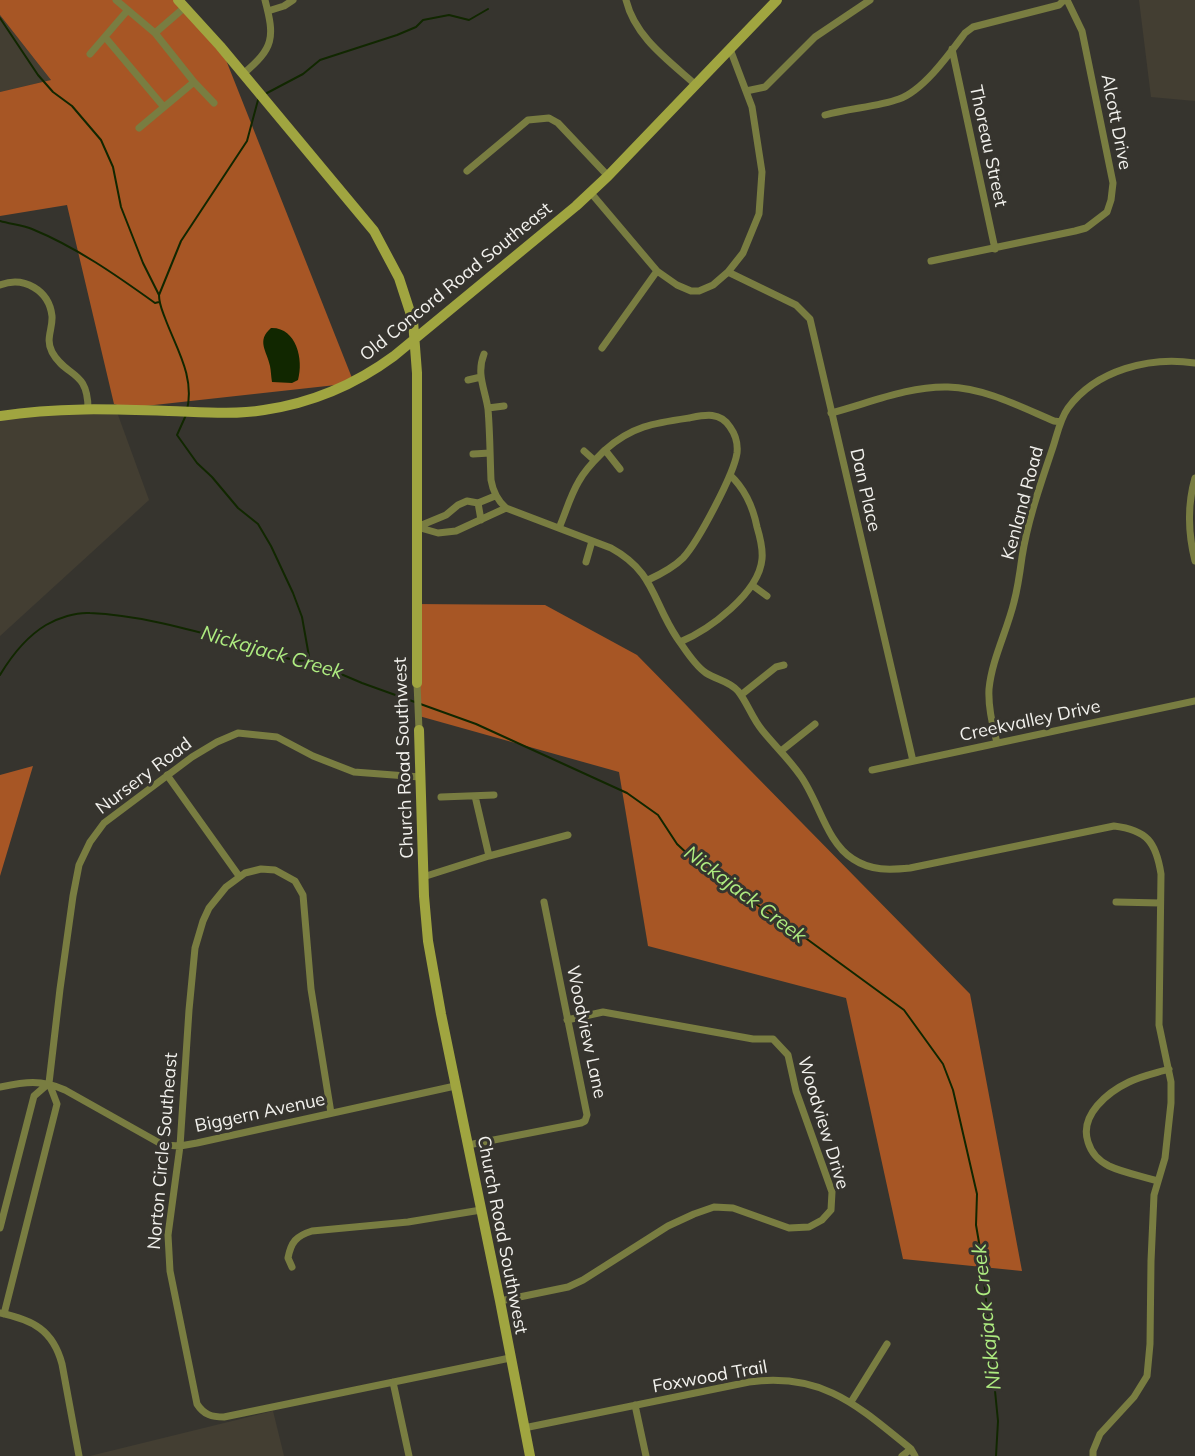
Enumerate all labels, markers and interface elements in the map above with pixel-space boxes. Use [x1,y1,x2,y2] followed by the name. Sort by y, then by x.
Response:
[1096,72,1136,172] street label: Alcott Drive
[965,83,1011,209] street label: Thoreau Street
[356,198,556,366] street label: Old Concord Road Southeast
[997,444,1049,562] street label: Kenland Road
[845,446,885,534] street label: Dan Place
[198,621,346,685] water label: Nickajack Creek
[390,657,418,859] street label: Church Road Southwest
[958,696,1102,746] street label: Creekvalley Drive
[92,733,196,819] street label: Nursery Road
[679,841,811,949] water label: Nickajack Creek
[561,964,611,1100] street label: Woodview Lane
[144,1052,182,1250] street label: Norton Circle Southeast
[793,1054,853,1192] street label: Woodview Drive
[193,1089,327,1137] street label: Biggern Avenue
[472,1134,532,1336] street label: Church Road Southwest
[967,1243,1007,1391] water label: Nickajack Creek
[651,1356,769,1398] street label: Foxwood Trail

